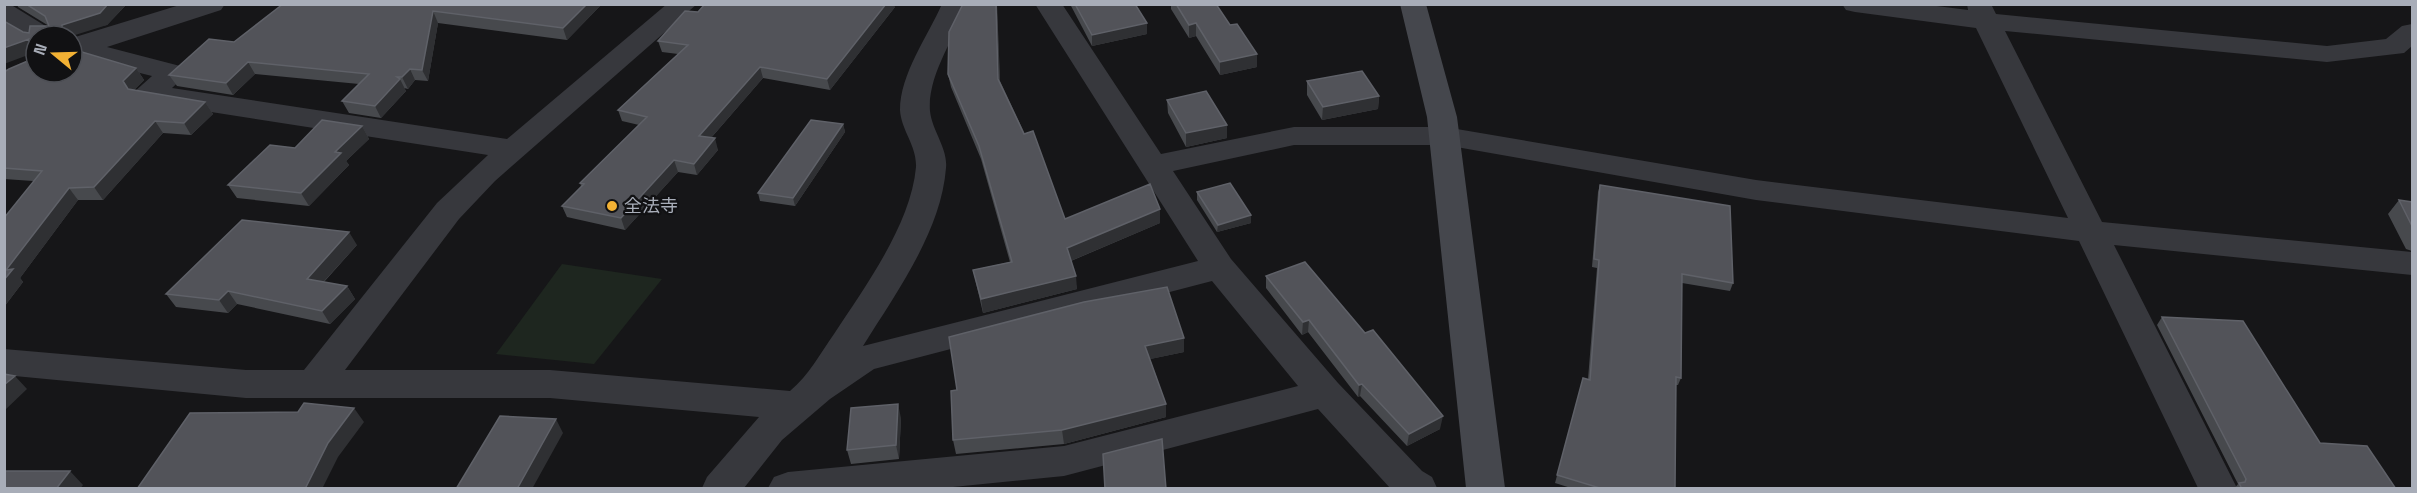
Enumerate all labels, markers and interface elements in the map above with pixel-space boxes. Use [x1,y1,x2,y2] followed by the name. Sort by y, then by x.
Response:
[24,24,84,84] north arrow
[29,41,52,58] text: N
[624,194,678,217] place label: 全法寺
[605,199,619,213] marker: 全法寺

